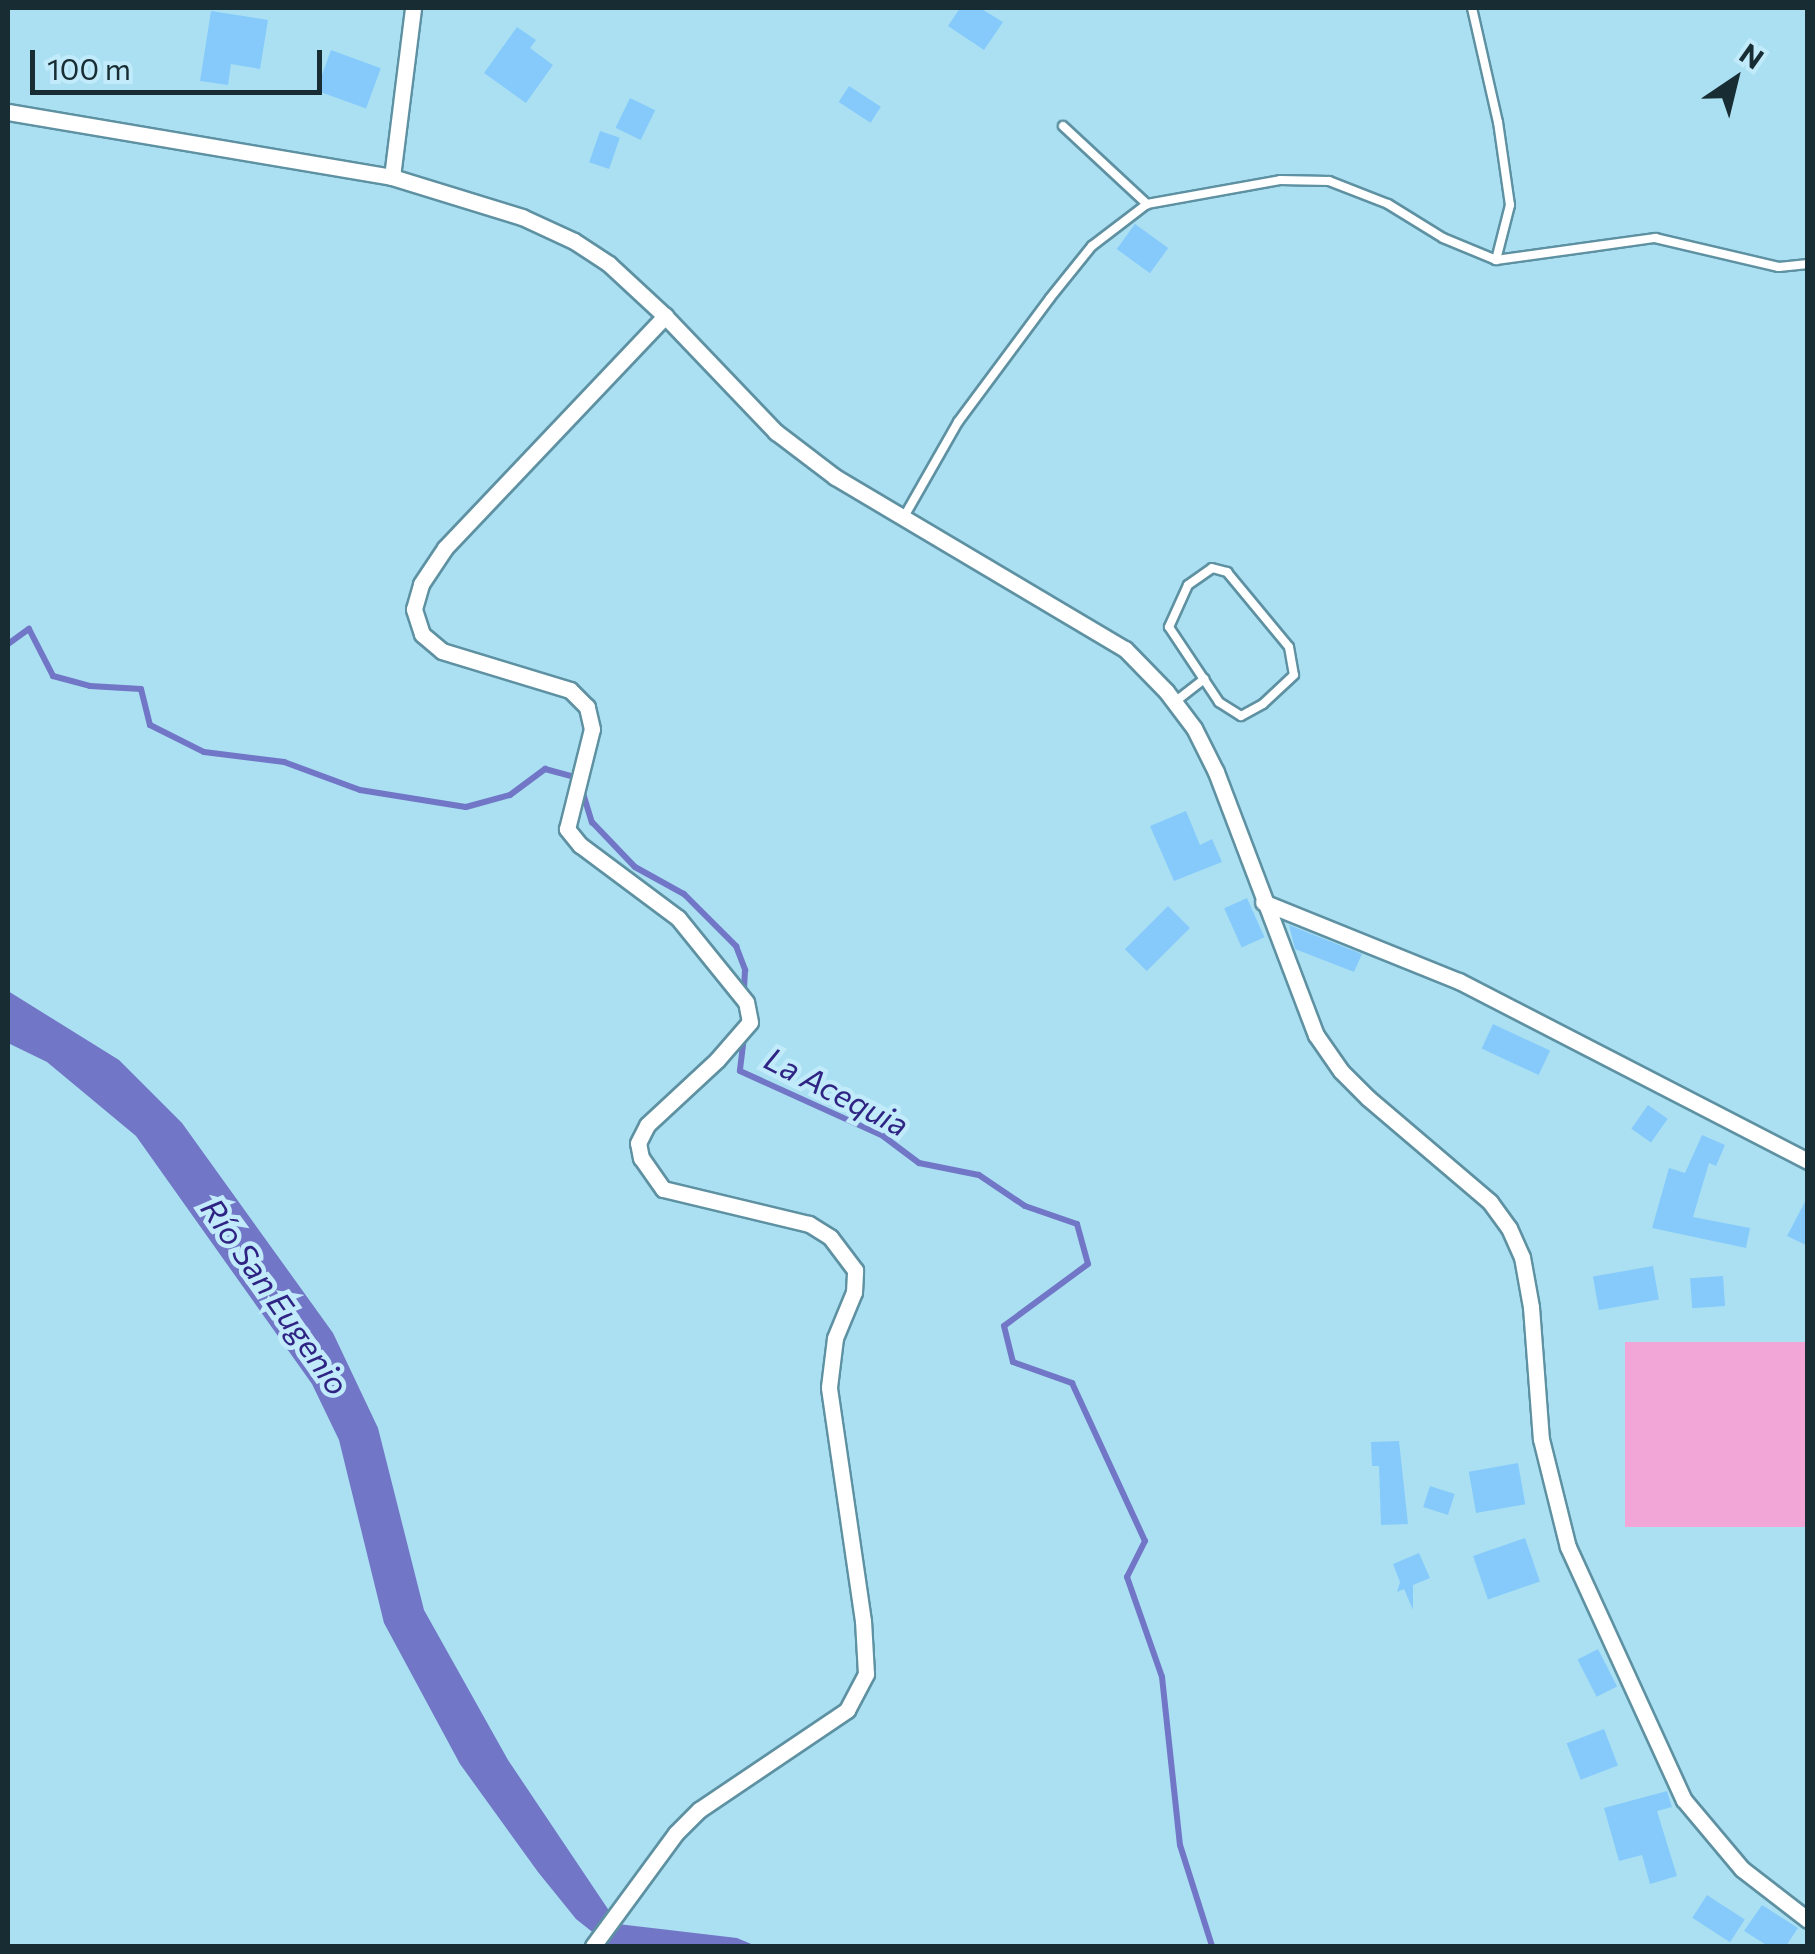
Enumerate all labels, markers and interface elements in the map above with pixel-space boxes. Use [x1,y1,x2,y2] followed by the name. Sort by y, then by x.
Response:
[35,30,328,92] scale bar
[1685,30,1785,130] north arrow
[1734,35,1771,75] text: N
[47,49,131,86] text: 100 m
[759,1038,915,1144] water label: La Acequia
[194,1190,358,1402] water label: Río San Eugenio

